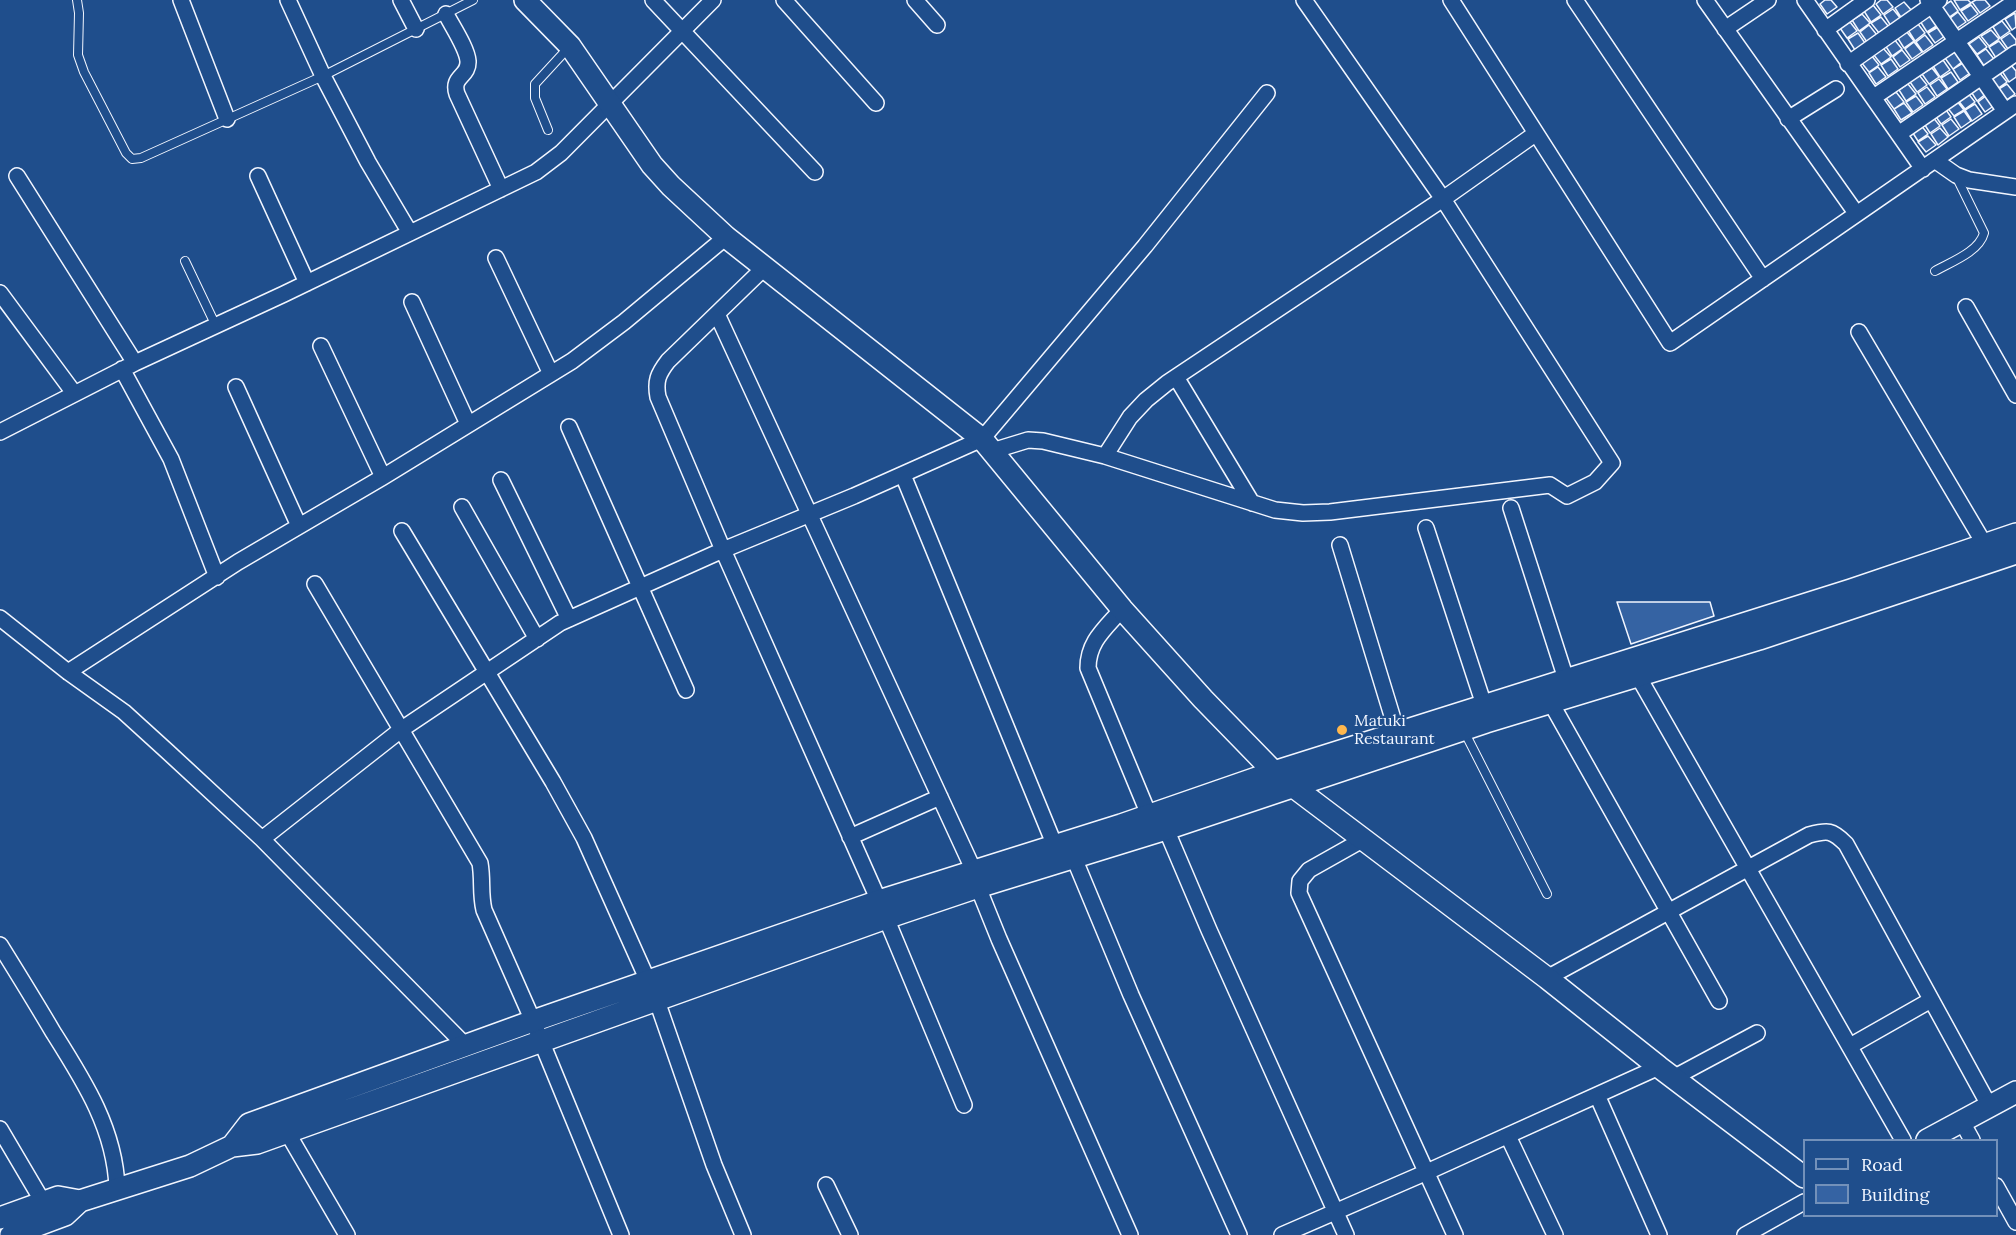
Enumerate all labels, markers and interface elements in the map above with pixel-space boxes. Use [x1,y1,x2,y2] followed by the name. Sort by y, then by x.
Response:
[1354,711,1435,749] place label: Matuki Restaurant
[1335,723,1349,737] marker: Matuki Restaurant
[1803,1139,1998,1217] legend
[1861,1153,1903,1176] text: Road
[1861,1183,1929,1206] text: Building

